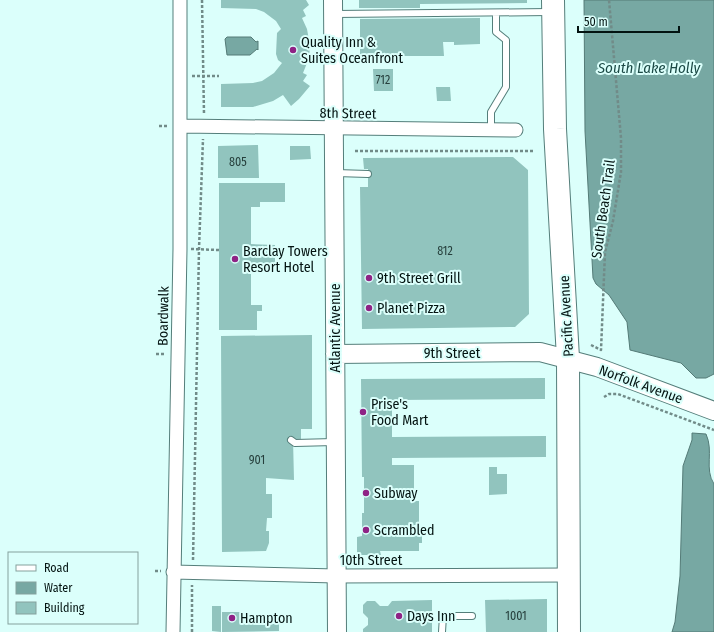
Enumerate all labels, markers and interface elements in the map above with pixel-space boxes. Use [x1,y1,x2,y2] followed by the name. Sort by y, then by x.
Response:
[578,8,679,34] scale bar
[584,15,608,29] text: 50 m
[301,34,403,67] place label: Quality Inn & Suites Oceanfront
[288,45,298,55] marker: Quality Inn & Suites Oceanfront
[597,59,702,77] water label: South Lake Holly
[376,73,390,87] house number: 712
[320,105,377,123] street label: 8th Street
[229,155,247,169] house number: 805
[588,158,619,259] street label: South Beach Trail
[243,243,328,276] place label: Barclay Towers Resort Hotel
[437,244,453,258] house number: 812
[230,254,240,264] marker: Barclay Towers Resort Hotel
[377,270,461,287] place label: 9th Street Grill
[364,273,374,283] marker: 9th Street Grill
[556,275,577,357] street label: Pacific Avenue
[327,283,344,373] street label: Atlantic Avenue
[154,286,173,346] street label: Boardwalk
[377,300,446,317] place label: Planet Pizza
[364,303,374,313] marker: Planet Pizza
[424,345,481,362] street label: 9th Street
[597,361,685,408] street label: Norfolk Avenue
[371,396,429,429] place label: Prise's Food Mart
[358,407,368,417] marker: Prise's Food Mart
[249,453,265,467] house number: 901
[374,485,418,502] place label: Subway
[361,488,371,498] marker: Subway
[374,522,435,539] place label: Scrambled
[361,525,371,535] marker: Scrambled
[8,552,138,624] legend
[340,552,403,569] street label: 10th Street
[44,561,69,575] text: Road
[44,581,73,595] text: Water
[44,601,85,615] text: Building
[407,608,455,625] place label: Days Inn
[505,609,527,623] house number: 1001
[240,610,293,627] place label: Hampton
[394,611,404,621] marker: Days Inn
[227,613,237,623] marker: Hampton

